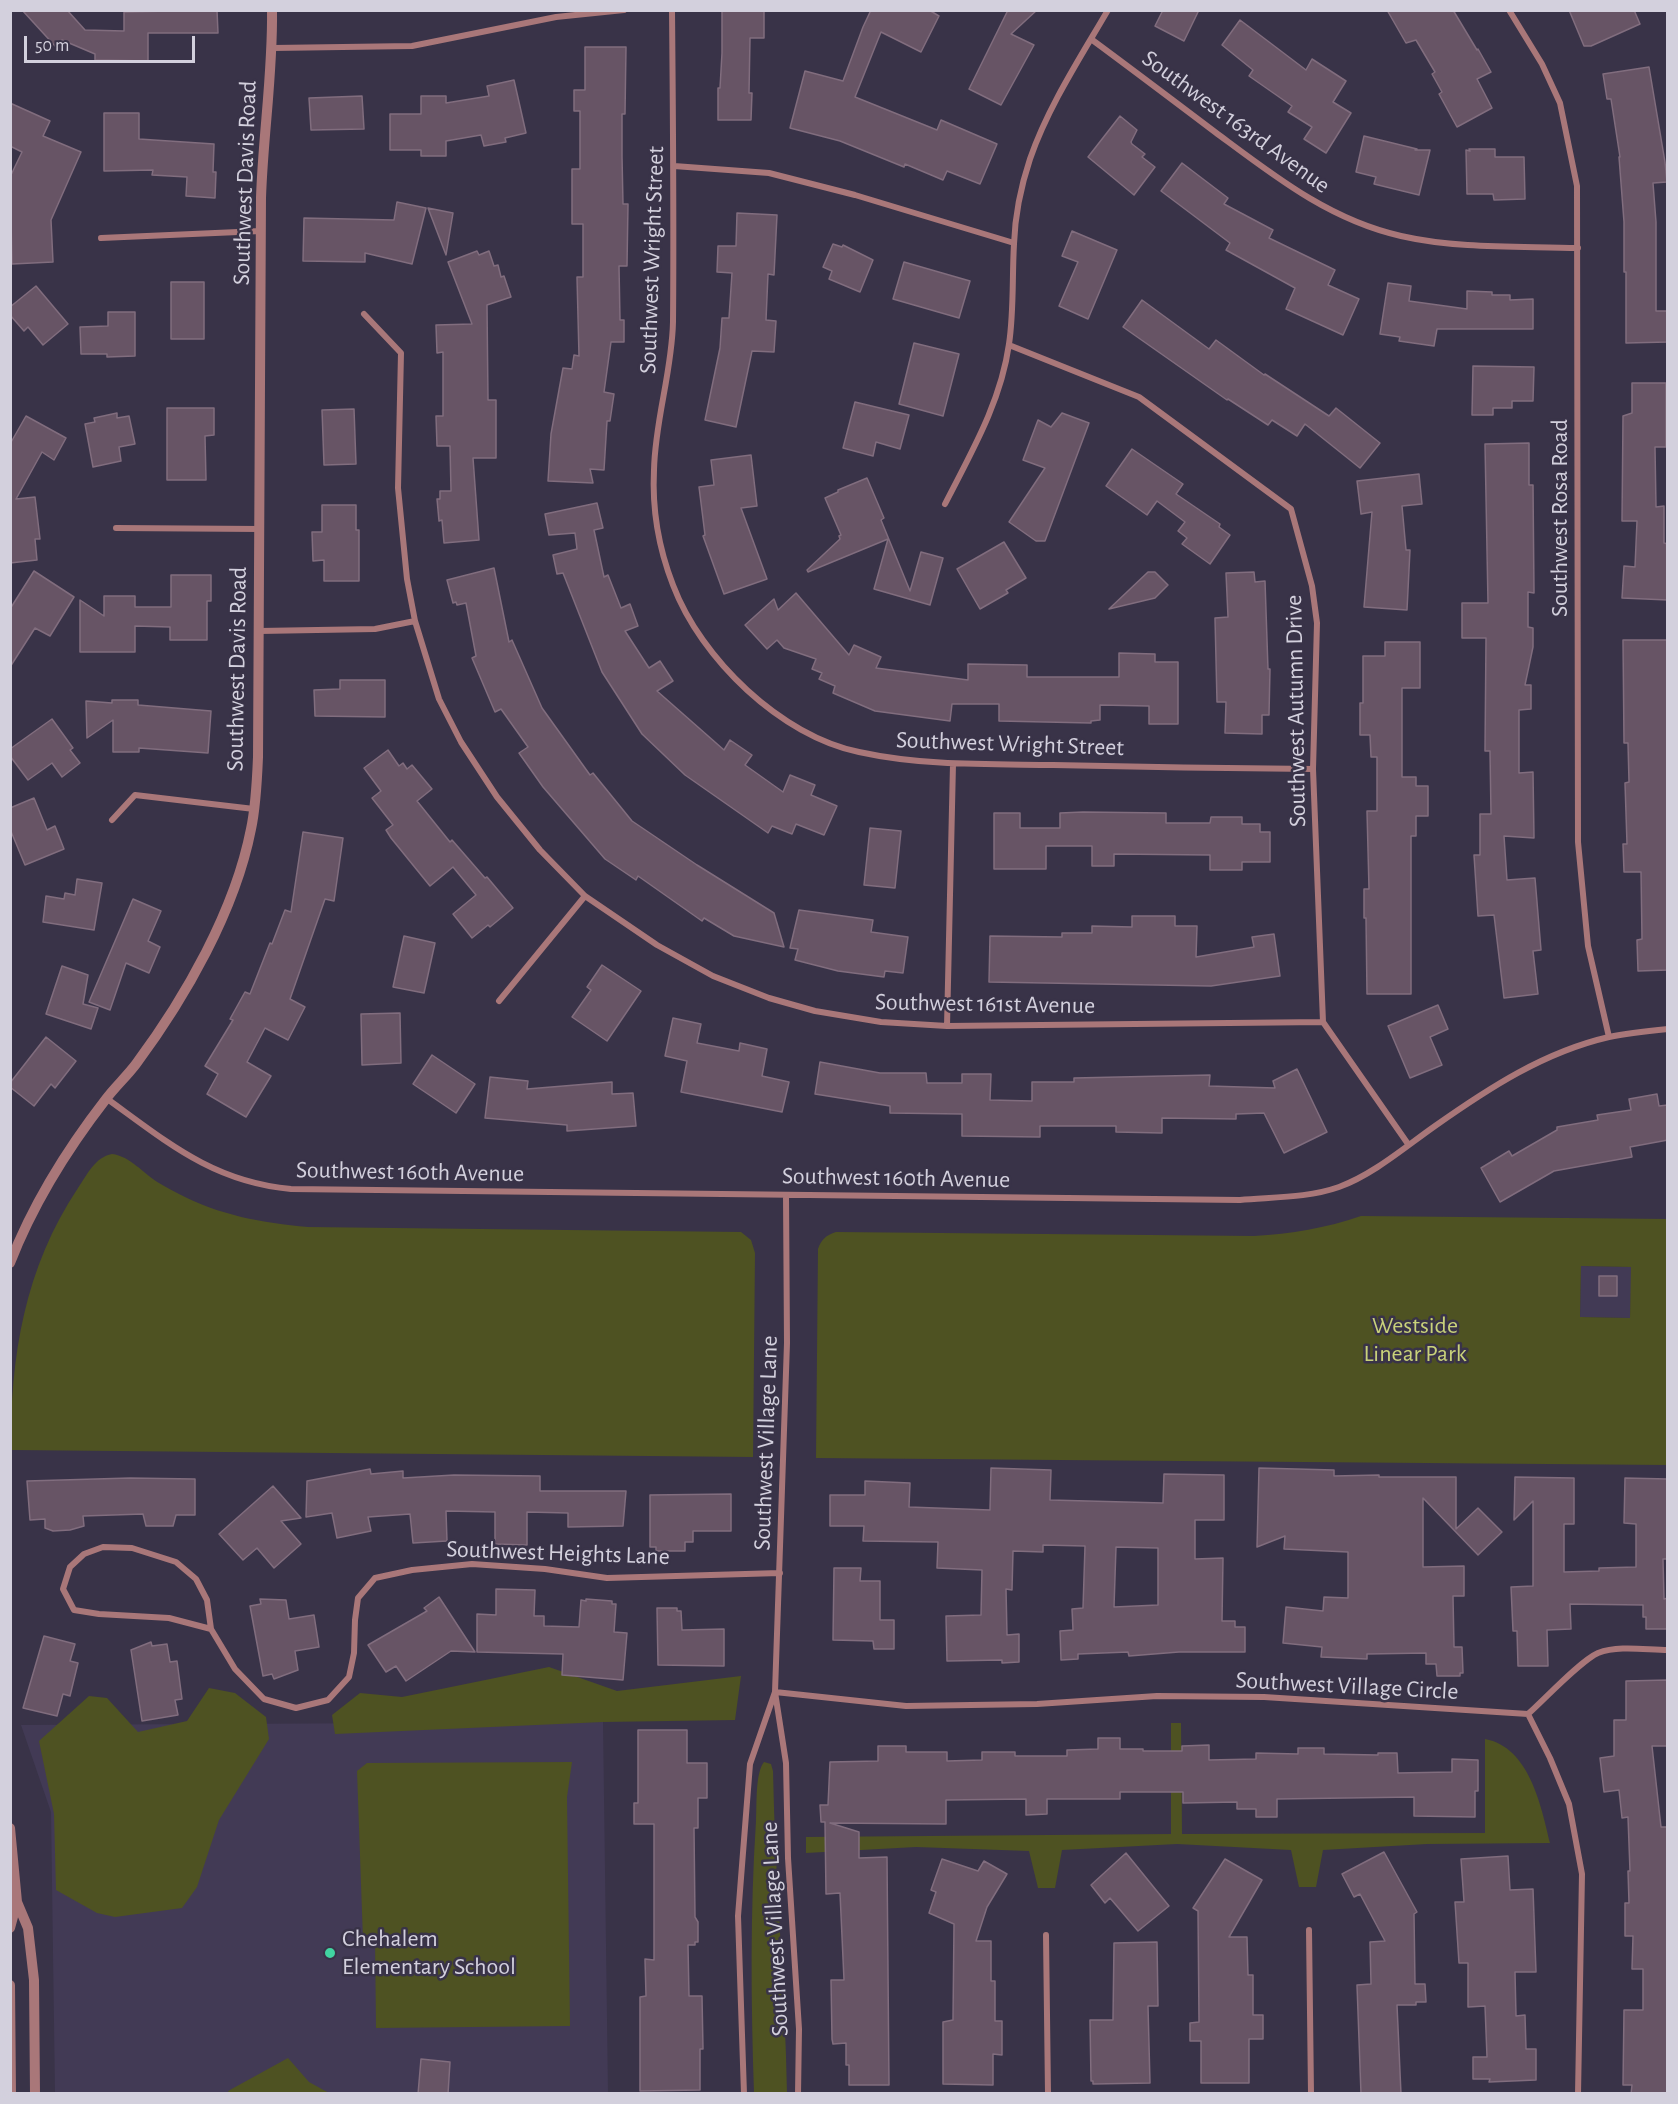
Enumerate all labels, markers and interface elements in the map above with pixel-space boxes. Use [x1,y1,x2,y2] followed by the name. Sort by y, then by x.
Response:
[27,24,198,62] scale bar
[35,37,69,55] text: 50 m
[1136,44,1336,200] street label: Southwest 163rd Avenue
[227,80,263,286] street label: Southwest Davis Road
[634,146,670,374] street label: Southwest Wright Street
[1546,419,1574,617] street label: Southwest Rosa Road
[221,566,253,772] street label: Southwest Davis Road
[1280,595,1312,827] street label: Southwest Autumn Drive
[896,726,1124,762] street label: Southwest Wright Street
[875,988,1095,1020] street label: Southwest 161st Avenue
[296,1156,524,1188] street label: Southwest 160th Avenue
[782,1162,1010,1194] street label: Southwest 160th Avenue
[1363,1312,1467,1368] park label: Westside Linear Park
[748,1335,784,1551] street label: Southwest Village Lane
[446,1535,670,1571] street label: Southwest Heights Lane
[1235,1666,1459,1706] street label: Southwest Village Circle
[755,1821,795,2037] street label: Southwest Village Lane
[342,1925,516,1981] place label: Chehalem Elementary School
[323,1946,337,1960] marker: Chehalem Elementary School

